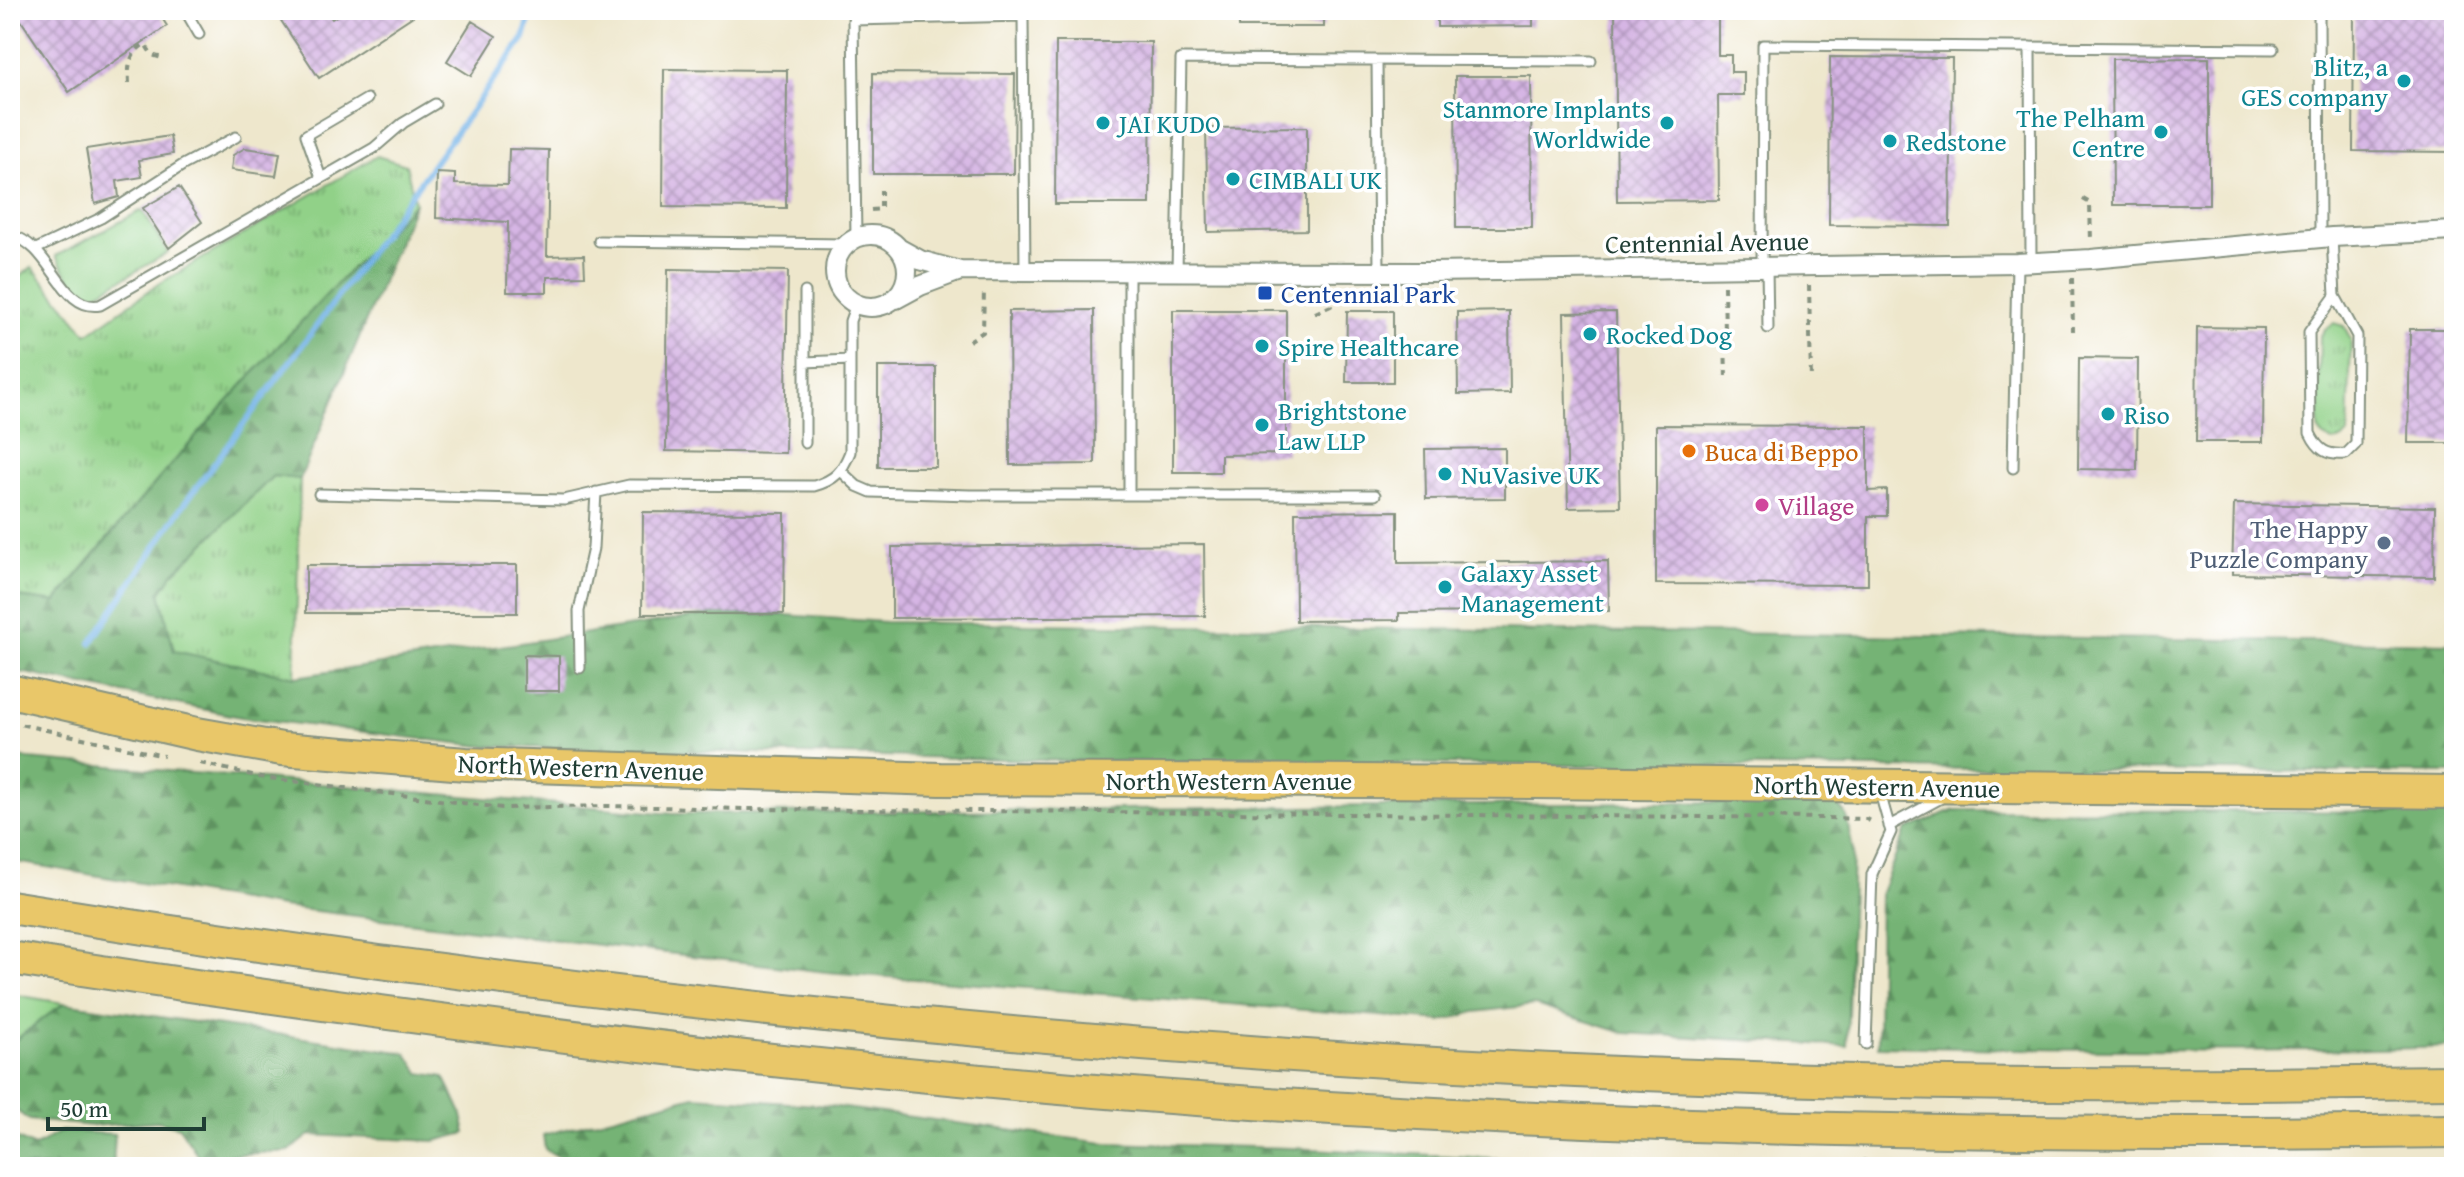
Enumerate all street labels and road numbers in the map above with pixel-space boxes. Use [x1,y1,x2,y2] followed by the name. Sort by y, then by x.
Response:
[1605,221,1809,263] street label: Centennial Avenue
[457,743,705,791] street label: North Western Avenue
[1106,761,1352,800] street label: North Western Avenue
[1753,764,2001,808] street label: North Western Avenue

